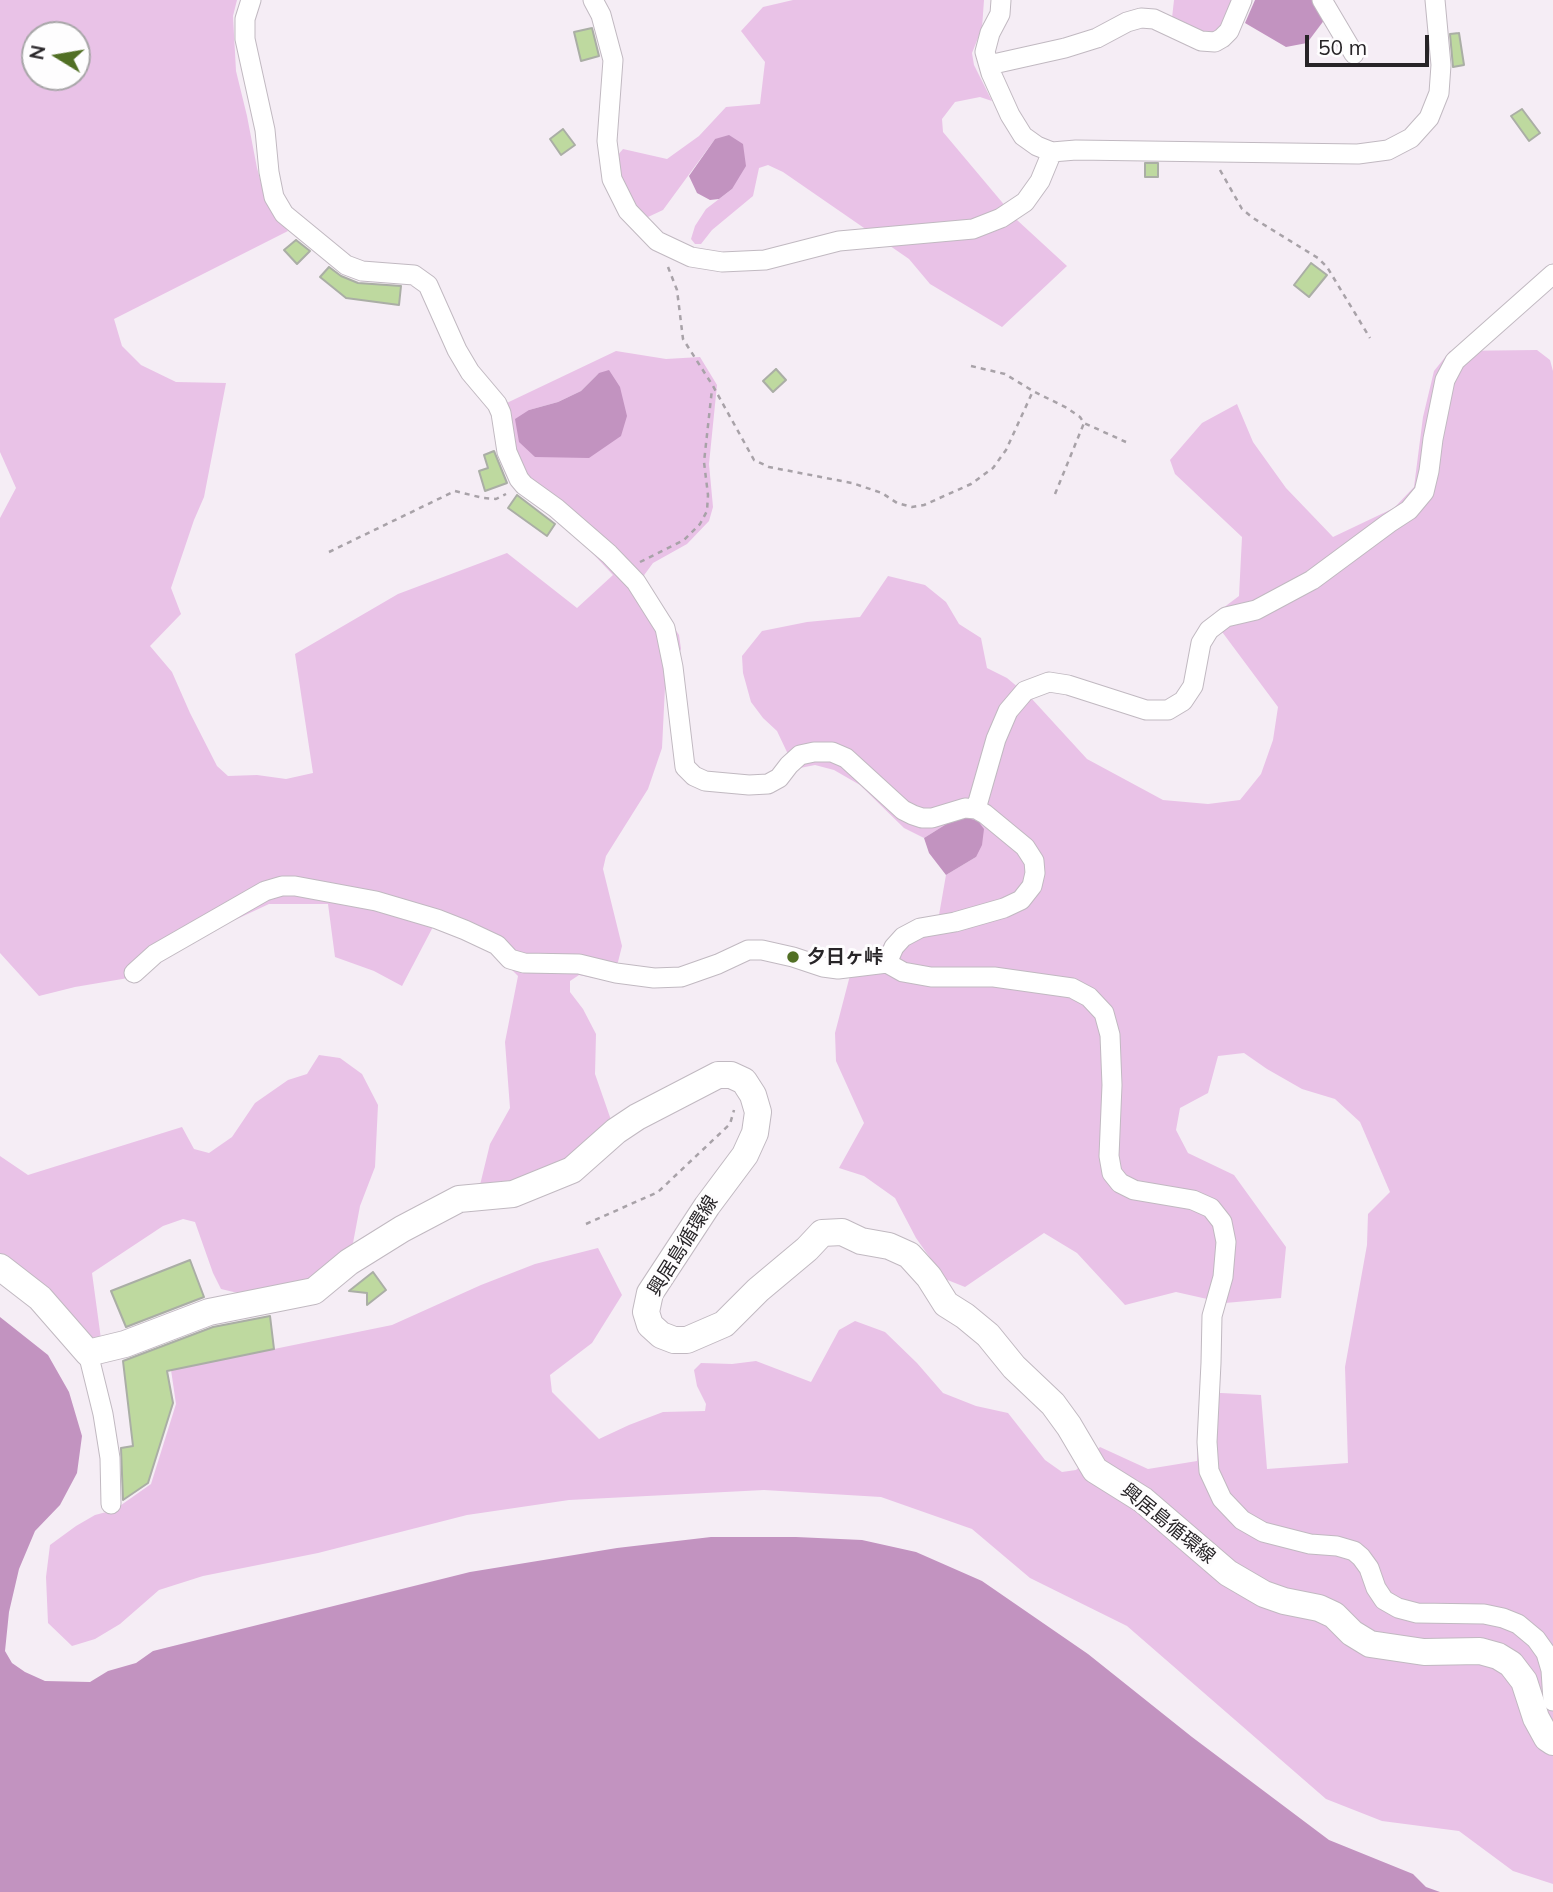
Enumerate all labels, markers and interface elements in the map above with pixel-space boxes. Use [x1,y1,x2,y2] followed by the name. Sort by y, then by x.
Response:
[21,21,91,91] north arrow
[1308,21,1432,65] scale bar
[1318,34,1367,60] text: 50 m
[24,43,50,62] text: N
[807,946,883,968] place label: 夕日ヶ峠
[785,949,801,965] marker: 夕日ヶ峠
[643,1192,723,1300] street label: 興居島循環線
[1117,1479,1219,1569] street label: 興居島循環線

